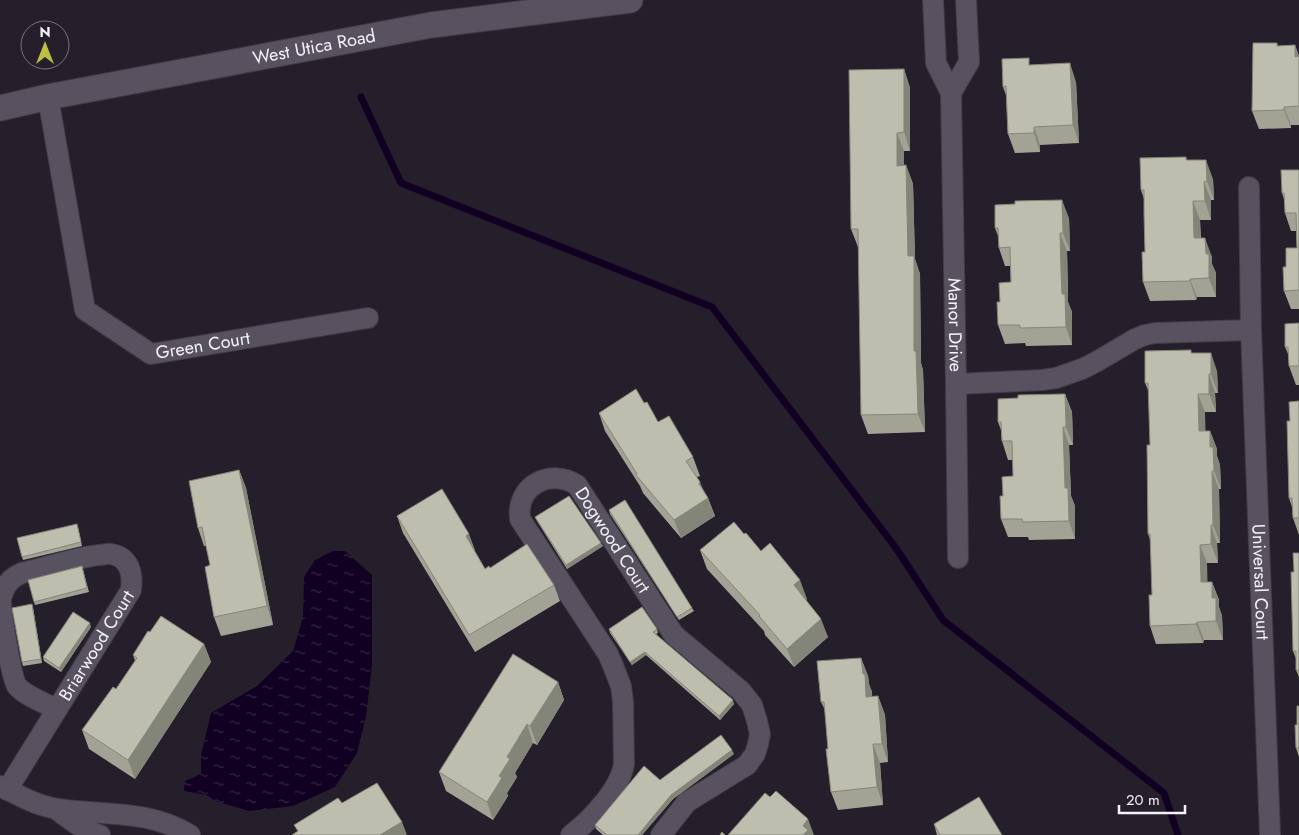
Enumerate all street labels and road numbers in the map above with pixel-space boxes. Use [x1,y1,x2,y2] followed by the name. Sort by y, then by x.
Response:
[251,23,378,71] street label: West Utica Road
[941,278,969,372] street label: Manor Drive
[154,325,253,366] street label: Green Court
[569,482,657,599] street label: Dogwood Court
[1245,523,1276,641] street label: Universal Court
[52,585,141,706] street label: Briarwood Court

